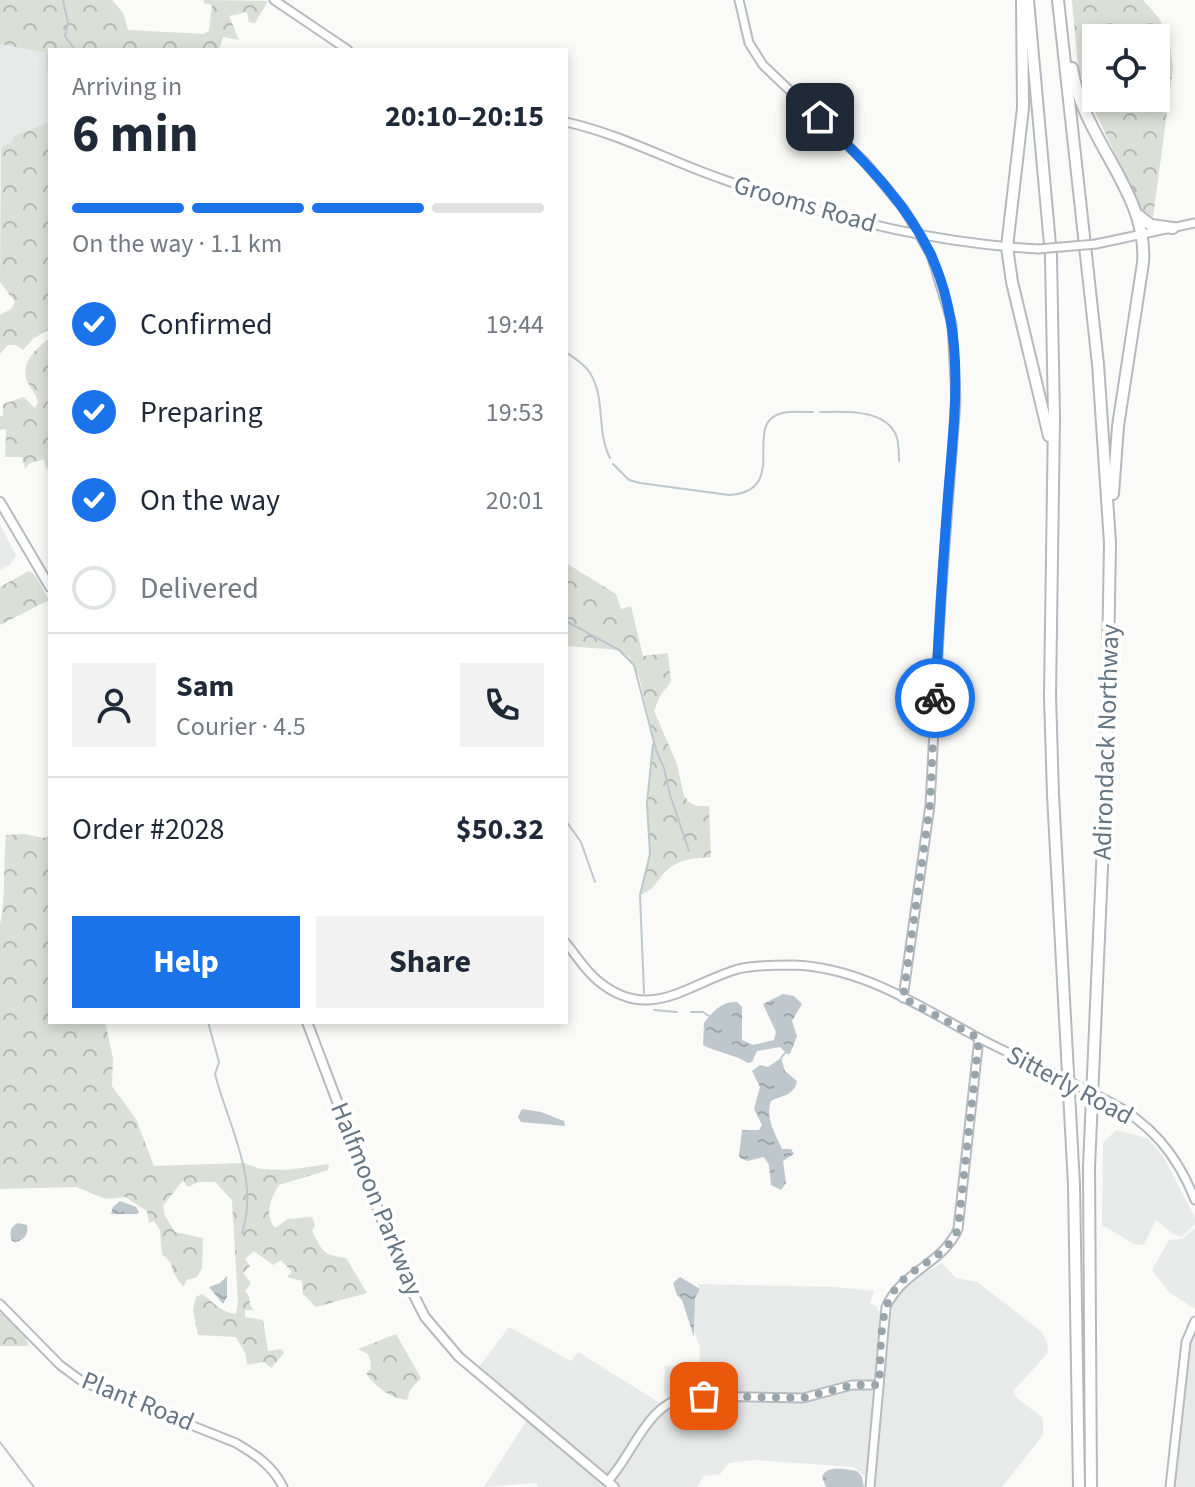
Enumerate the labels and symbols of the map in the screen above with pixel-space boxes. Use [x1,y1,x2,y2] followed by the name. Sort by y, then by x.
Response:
[786,83,854,151] pin
[730,166,880,242] street label: Grooms Road
[1083,623,1129,861] street label: Adirondack Northway
[895,658,975,738] courier
[1000,1036,1140,1134] street label: Sitterly Road
[321,1097,433,1301] street label: Halfmoon Parkway
[76,1362,200,1440] street label: Plant Road
[670,1362,738,1430] pin

